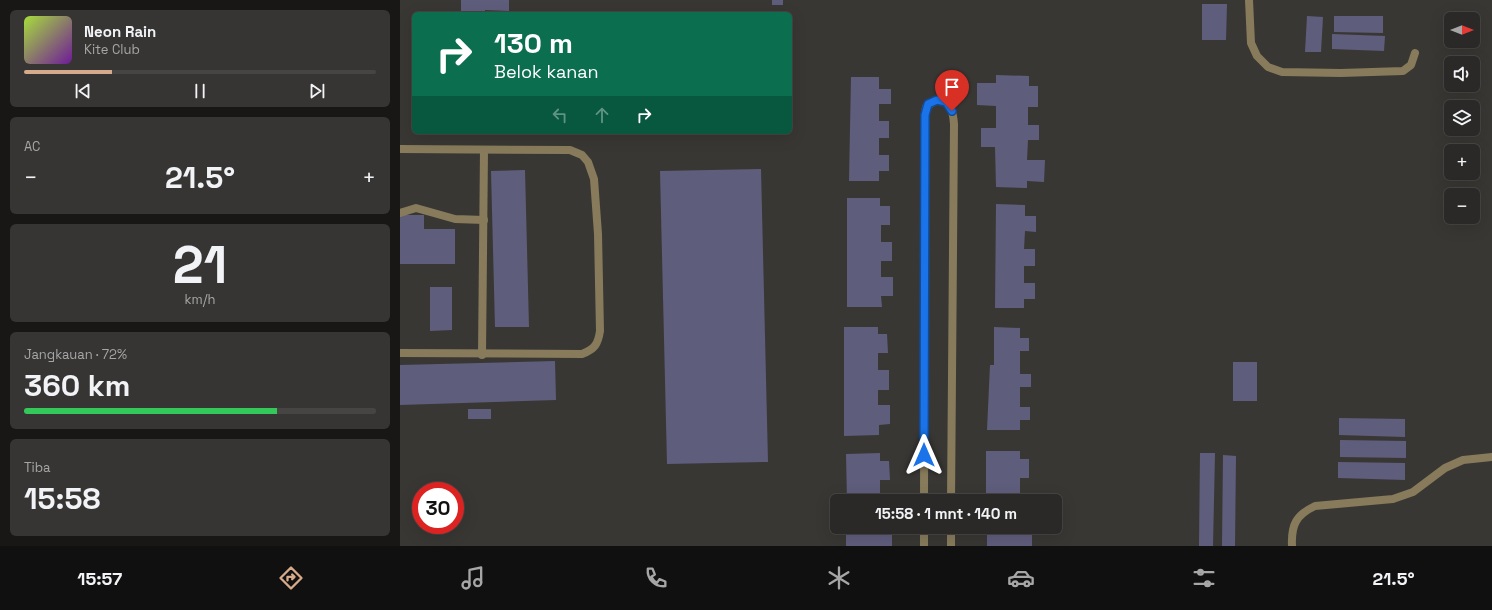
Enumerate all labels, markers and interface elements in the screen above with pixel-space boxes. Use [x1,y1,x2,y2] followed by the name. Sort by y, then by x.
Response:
[1444,12,1480,48] north arrow
[1444,12,1480,224] map controls
[84,22,156,41] text: Neon Rain
[494,25,573,61] text: 130 m
[428,28,480,80] icon: right
[84,41,140,58] text: Kite Club
[1444,56,1480,92] button: sound
[494,60,599,83] text: Belok kanan
[935,70,969,111] pin
[941,76,963,98] icon: arrive
[72,80,94,102] icon: previous
[189,80,211,102] icon: pause
[306,80,328,102] icon: next
[1444,100,1480,136] button: layers
[549,104,571,126] icon: left
[591,104,613,126] icon: ahead
[633,104,655,126] icon: right
[24,138,40,155] text: AC
[1444,144,1480,180] button: +
[165,158,235,197] text: 21.5°
[24,163,38,191] text: −
[362,163,376,191] text: +
[1444,188,1480,224] button: −
[173,232,227,298] text: 21
[185,291,215,308] text: km/h
[24,346,127,363] text: Jangkauan · 72%
[24,366,130,405] text: 360 km
[903,434,945,476] position arrow
[24,459,51,476] text: Tiba
[24,479,101,518] text: 15:58
[412,482,464,534] speed limit sign: 30
[875,504,1017,523] text: 15:58 · 1 mnt · 140 m
[277,564,305,592] icon: directions
[459,564,487,592] icon: music
[642,564,670,592] icon: phone
[825,564,853,592] icon: climate
[1007,564,1035,592] icon: car
[1190,564,1218,592] icon: filters
[77,567,122,590] text: 15:57
[1373,567,1415,590] text: 21.5°

